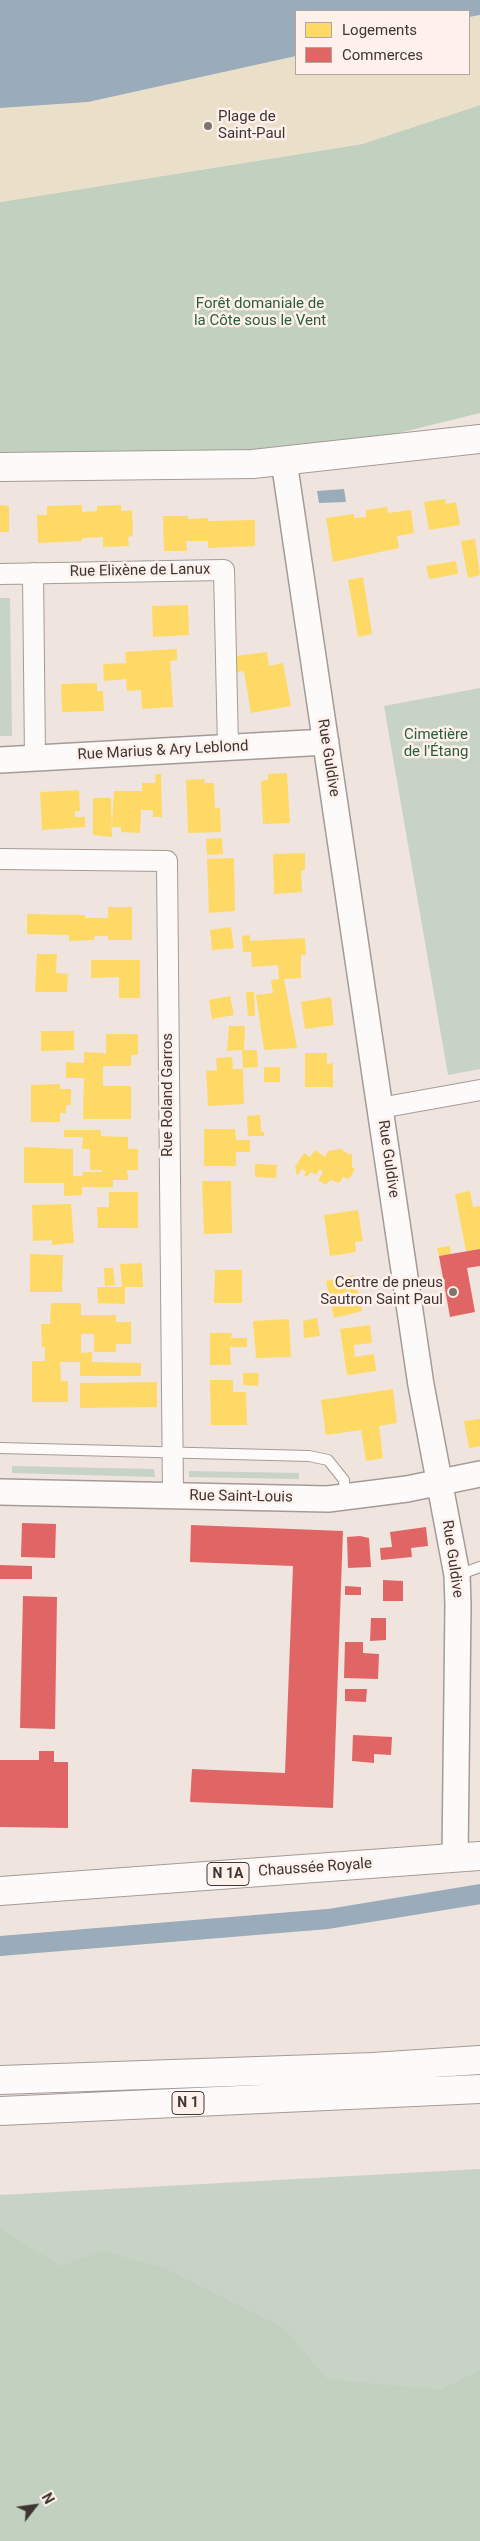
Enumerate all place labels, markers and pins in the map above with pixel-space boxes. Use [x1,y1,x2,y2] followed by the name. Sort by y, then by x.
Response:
[218,108,286,143] place label: Plage de Saint-Paul
[202,120,214,132] marker: Plage de Saint-Paul
[320,1274,443,1309] place label: Centre de pneus Sautron Saint Paul
[447,1286,459,1298] marker: Centre de pneus Sautron Saint Paul

